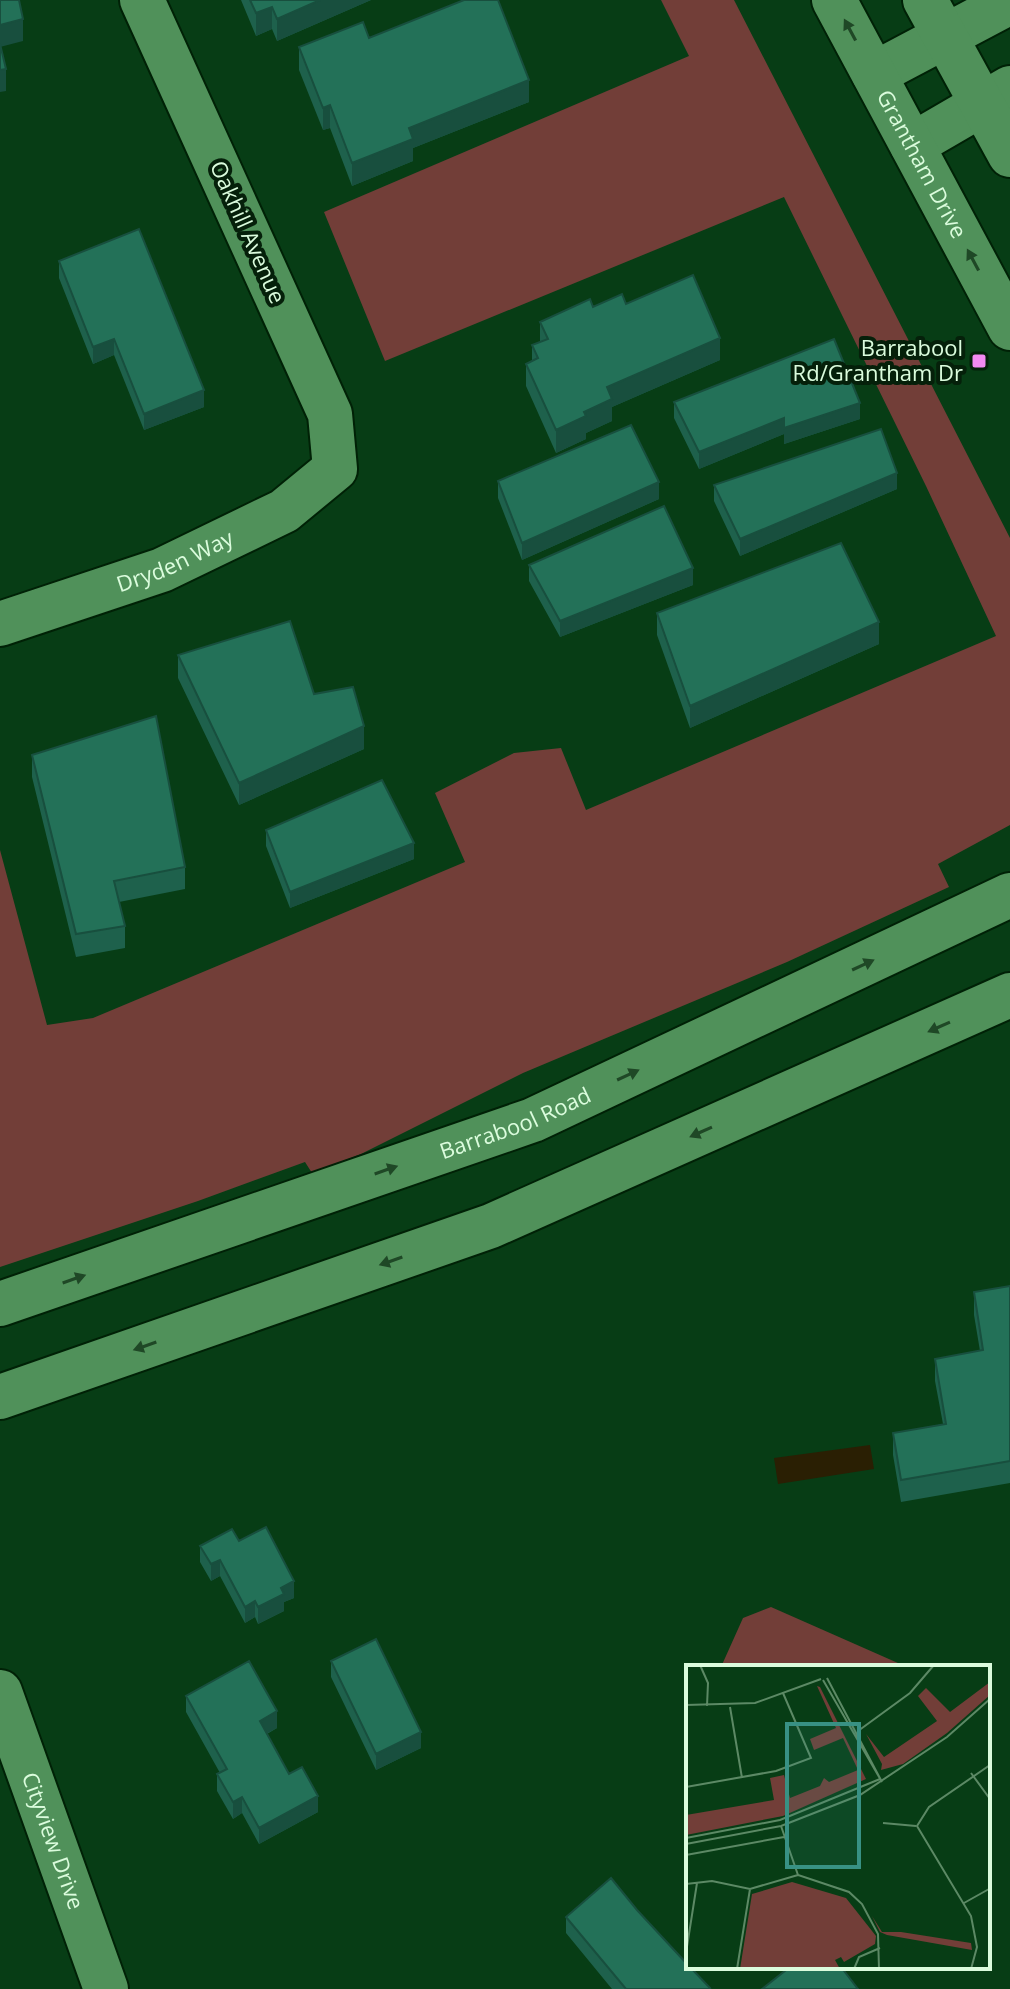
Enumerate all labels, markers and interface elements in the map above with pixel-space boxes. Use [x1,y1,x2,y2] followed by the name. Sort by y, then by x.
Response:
[844,19,857,42] one-way arrow
[871,84,975,243] street label: Grantham Drive
[204,155,294,308] street label: Oakhill Avenue
[967,248,980,271] one-way arrow
[793,332,963,387] place label: Barrabool Rd/Grantham Dr
[970,352,988,370] marker: Barrabool Rd/Grantham Dr
[112,521,239,598] street label: Dryden Way
[852,958,875,972] one-way arrow
[927,1020,951,1033] one-way arrow
[616,1068,640,1082] one-way arrow
[435,1079,595,1165] street label: Barrabool Road
[689,1126,713,1139] one-way arrow
[375,1164,399,1176] one-way arrow
[379,1255,403,1267] one-way arrow
[62,1272,86,1284] one-way arrow
[133,1341,157,1353] one-way arrow
[686,1665,990,1969] inset map
[16,1768,92,1913] street label: Cityview Drive

